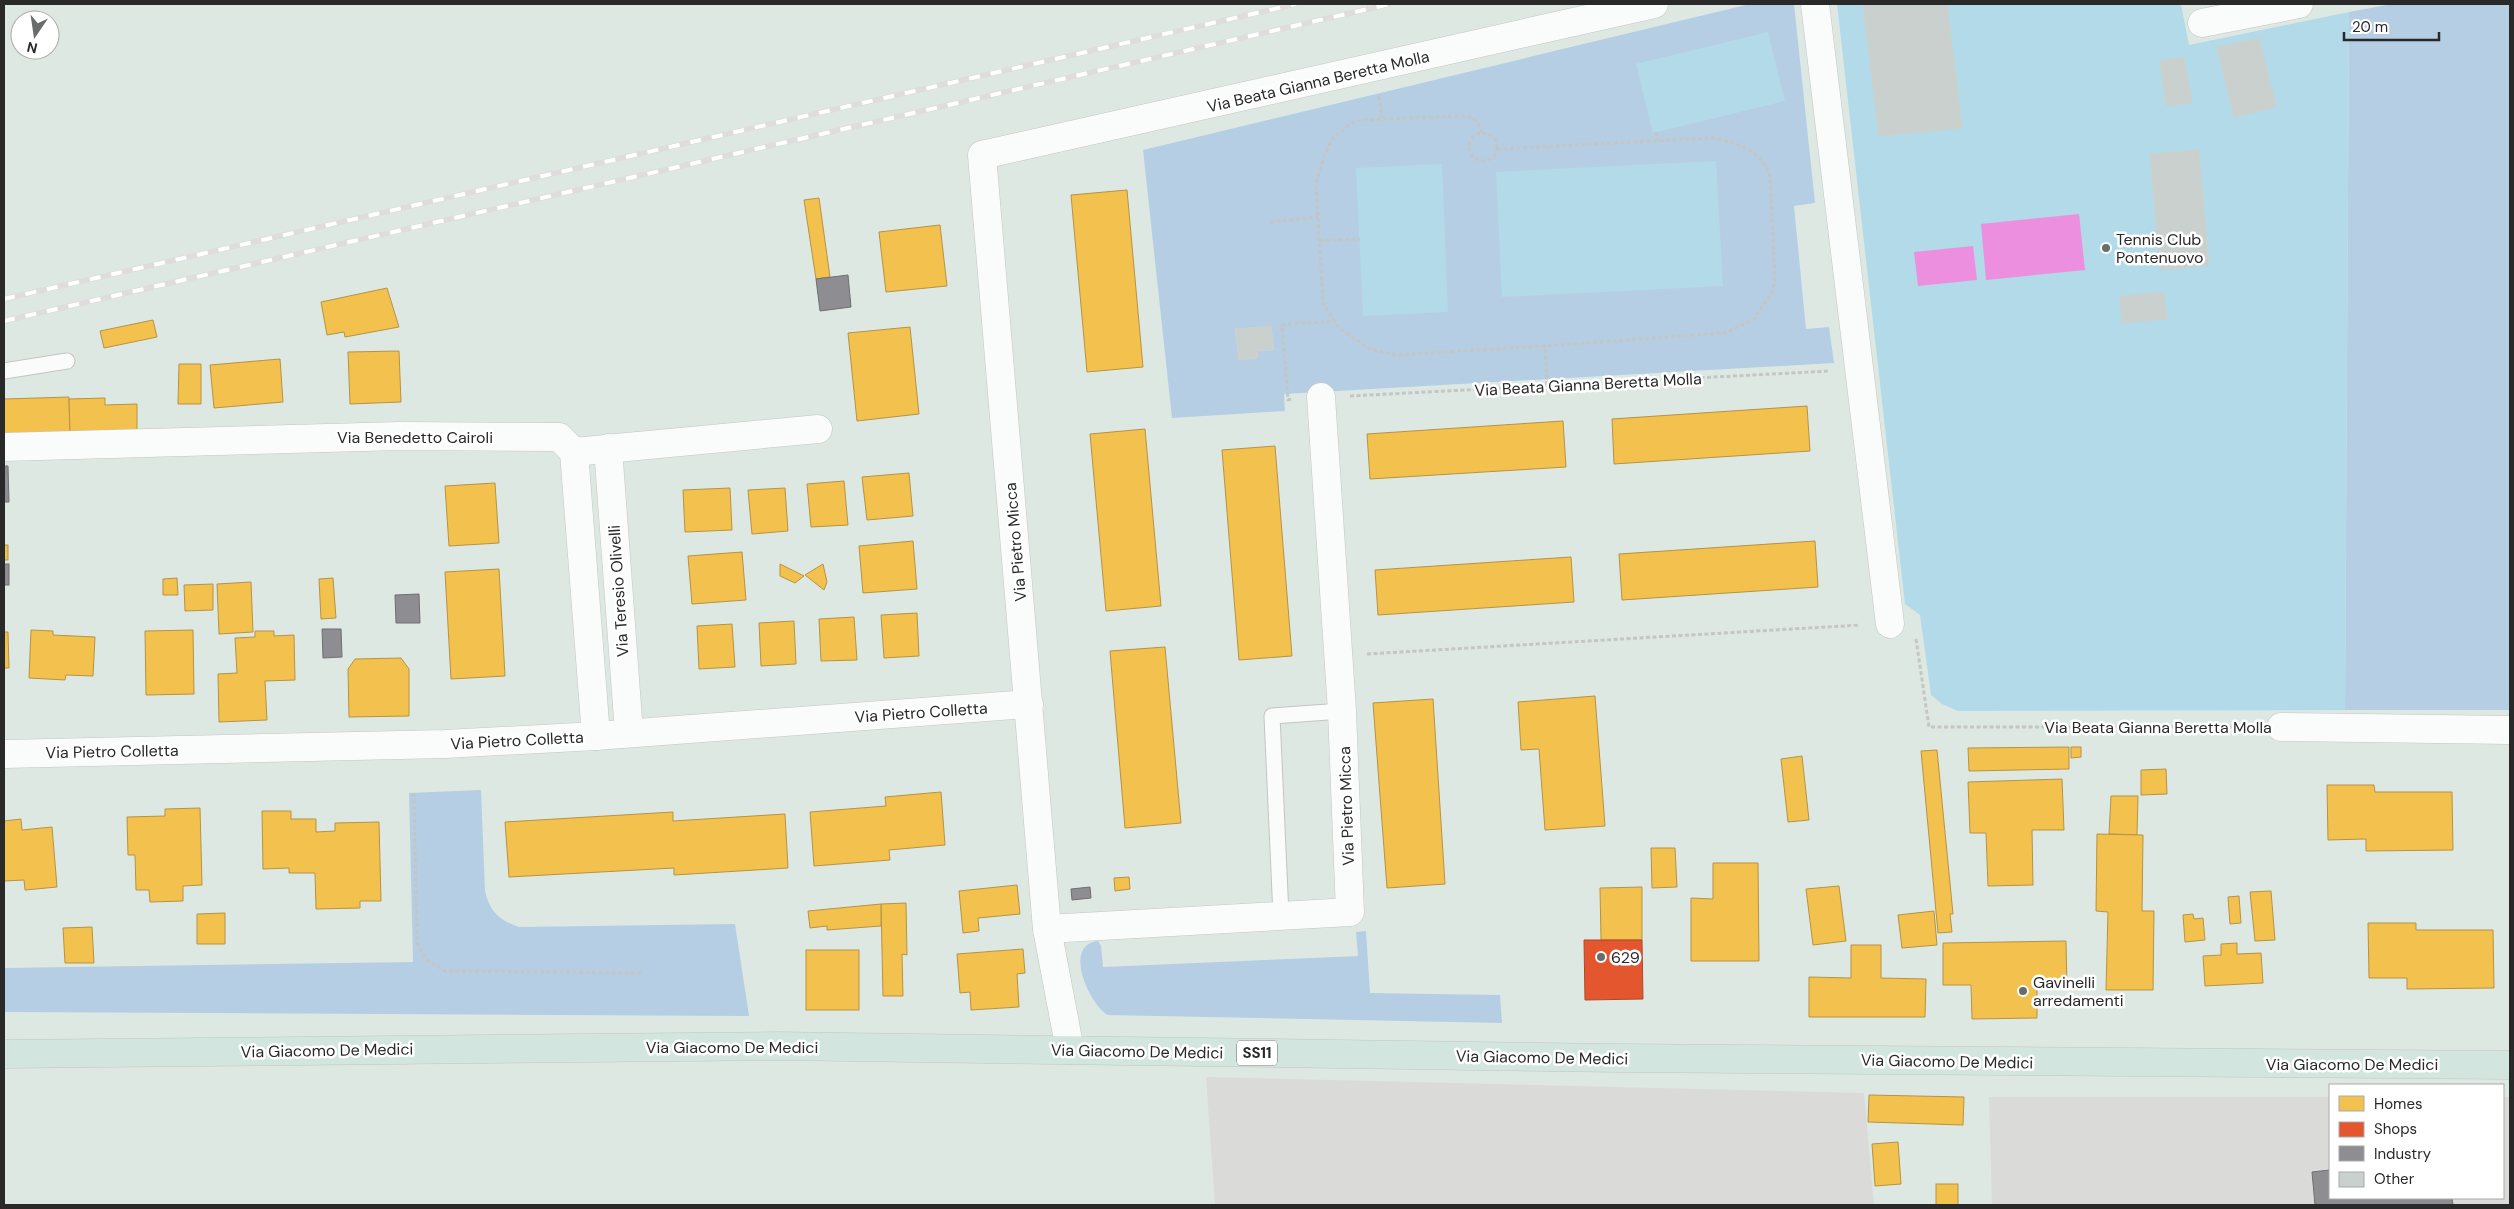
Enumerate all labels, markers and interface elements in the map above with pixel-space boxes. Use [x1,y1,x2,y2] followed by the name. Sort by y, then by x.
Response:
[10,10,60,60] north arrow
[2344,10,2439,42] scale bar
[2352,17,2388,37] text: 20 m
[25,38,39,58] text: N
[1205,46,1431,117] street label: Via Beata Gianna Beretta Molla
[2116,229,2204,268] place label: Tennis Club Pontenuovo
[2100,242,2112,254] marker: Tennis Club Pontenuovo
[1474,368,1702,401] street label: Via Beata Gianna Beretta Molla
[337,427,493,448] street label: Via Benedetto Cairoli
[1000,482,1031,602] street label: Via Pietro Micca
[603,524,634,658] street label: Via Teresio Olivelli
[854,697,988,728] street label: Via Pietro Colletta
[2044,717,2272,738] street label: Via Beata Gianna Beretta Molla
[450,727,584,754] street label: Via Pietro Colletta
[45,740,179,763] street label: Via Pietro Colletta
[1334,746,1359,866] street label: Via Pietro Micca
[1611,947,1640,968] place label: 629
[1595,951,1607,963] marker: 629
[2033,972,2124,1011] place label: Gavinelli arredamenti
[2017,985,2029,997] marker: Gavinelli arredamenti
[646,1037,818,1058] street label: Via Giacomo De Medici
[241,1038,413,1063] street label: Via Giacomo De Medici
[1051,1039,1223,1064] street label: Via Giacomo De Medici
[1237,1040,1277,1066] road number: SS11
[1456,1045,1628,1070] street label: Via Giacomo De Medici
[1861,1049,2033,1074] street label: Via Giacomo De Medici
[2266,1054,2438,1075] street label: Via Giacomo De Medici
[2329,1084,2504,1199] legend
[2374,1094,2423,1114] text: Homes
[2374,1119,2417,1139] text: Shops
[2374,1144,2432,1164] text: Industry
[2374,1169,2415,1189] text: Other

